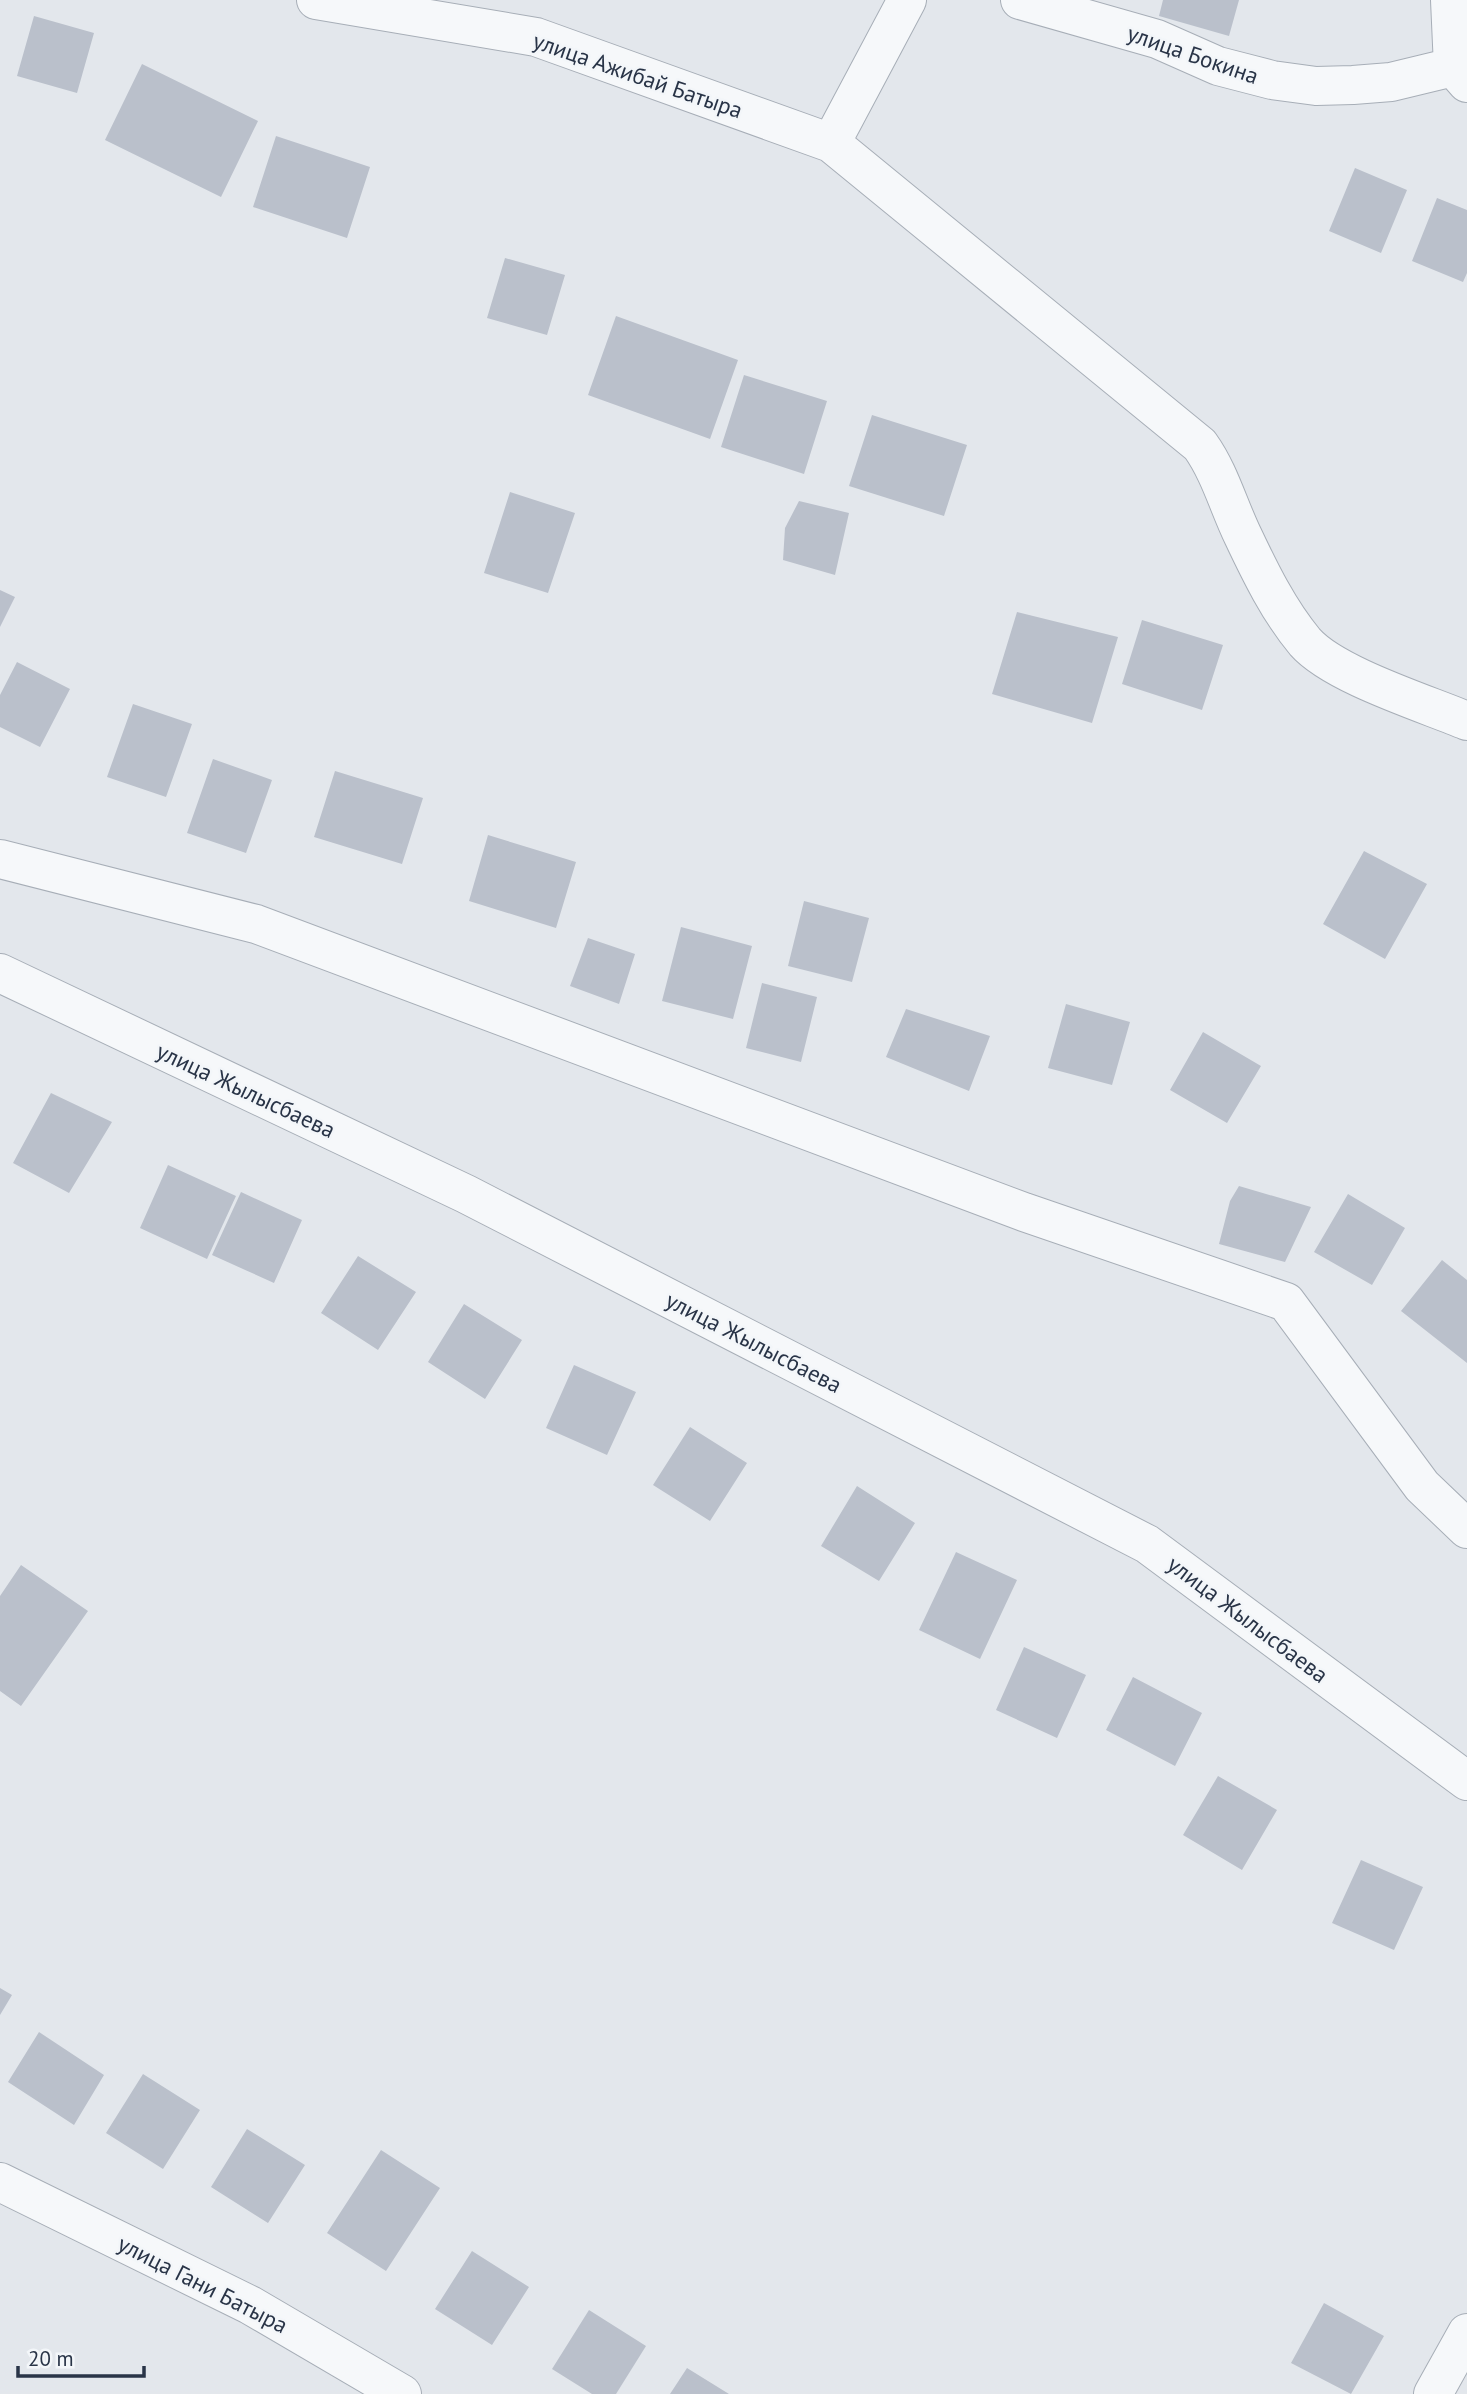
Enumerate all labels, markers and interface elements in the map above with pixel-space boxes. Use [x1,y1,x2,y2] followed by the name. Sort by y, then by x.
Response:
[1123,18,1263,90] street label: улица Бокина
[529,26,747,124] street label: улица Ажибай Батыра
[152,1036,340,1144] street label: улица Жылысбаева
[661,1285,847,1399] street label: улица Жылысбаева
[1162,1549,1334,1689] street label: улица Жылысбаева
[113,2229,293,2339] street label: улица Гани Батыра
[18,2334,144,2378] scale bar
[28,2345,74,2372] text: 20 m

